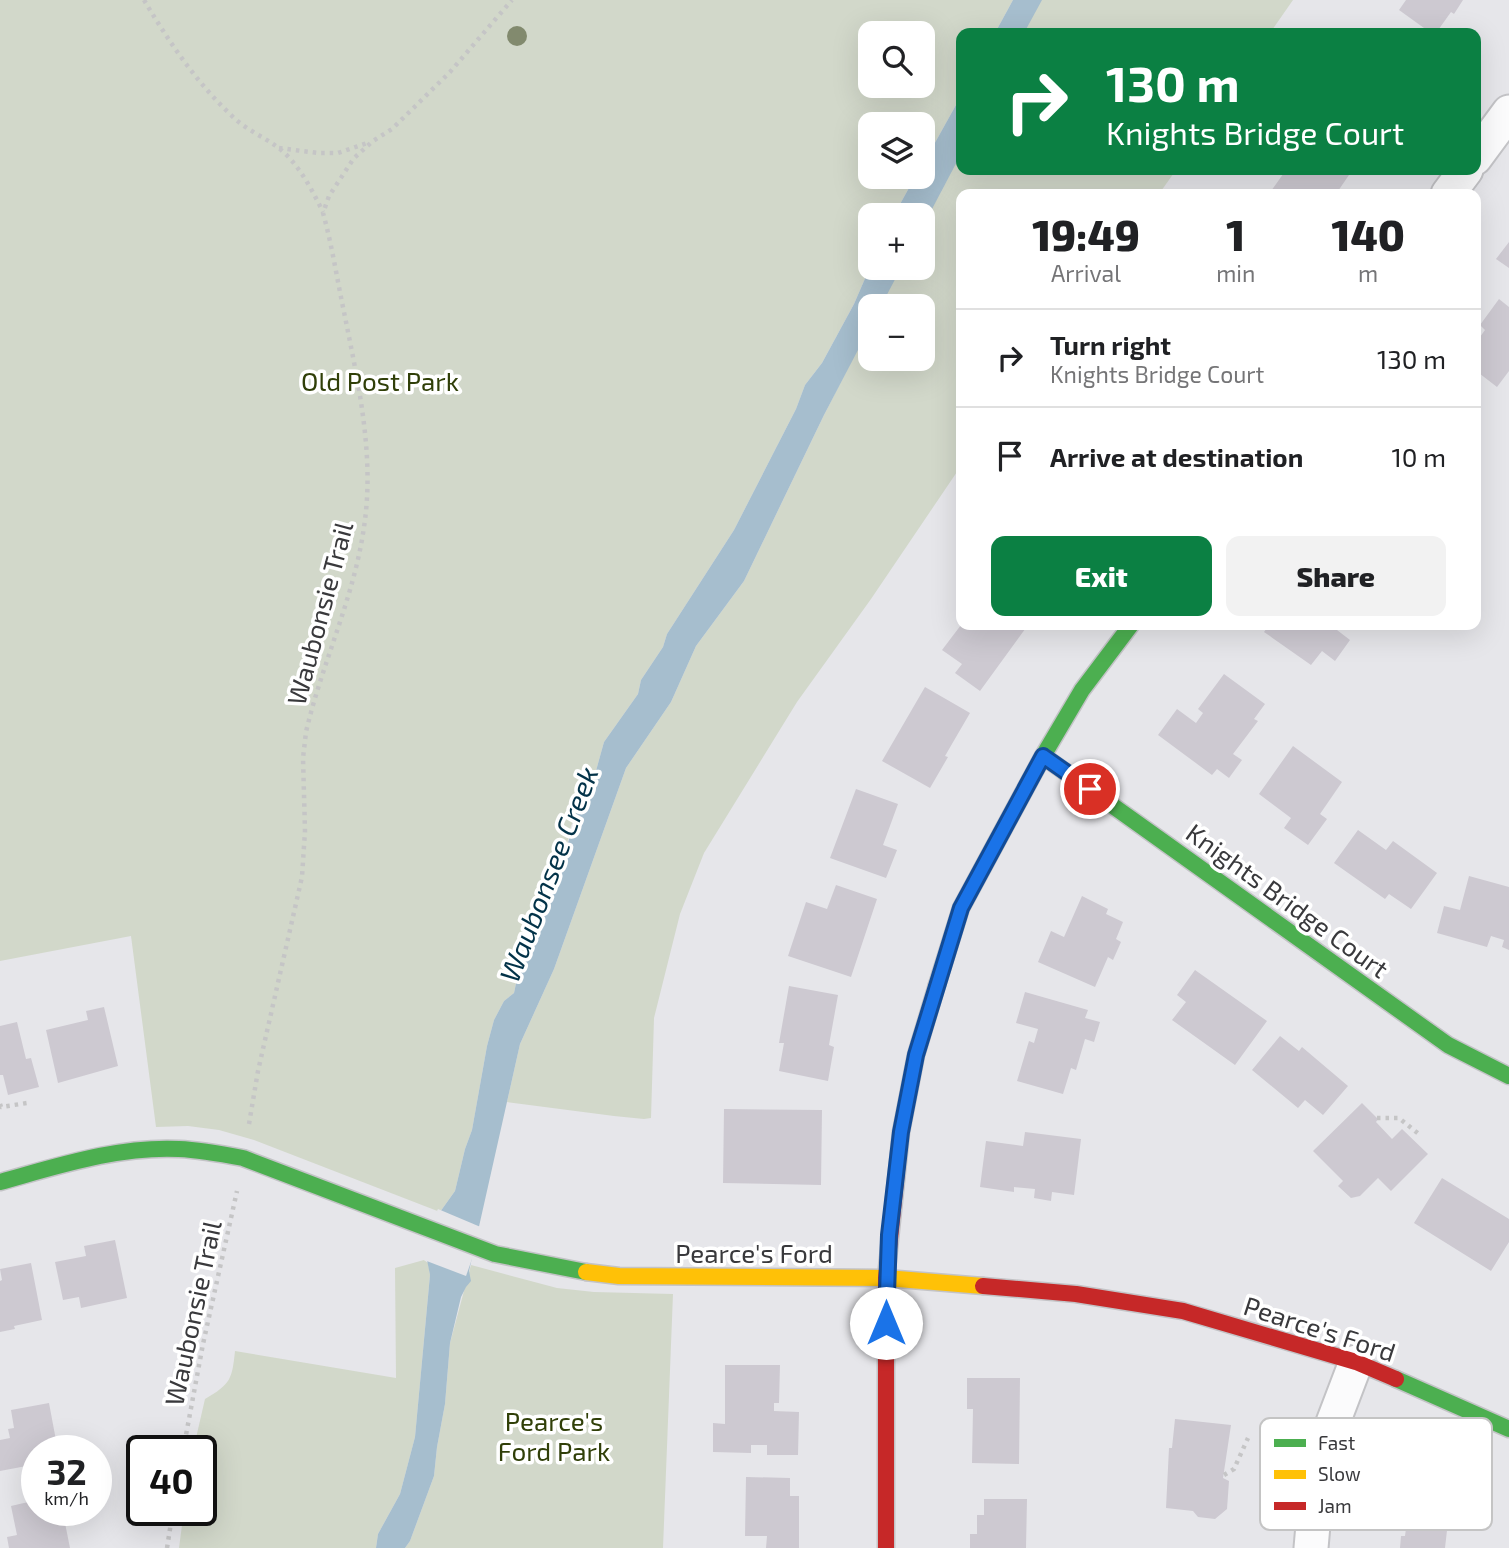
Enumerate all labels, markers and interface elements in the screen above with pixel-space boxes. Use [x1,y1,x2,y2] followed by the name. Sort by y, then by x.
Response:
[858,21,935,371] map controls
[858,21,935,98] button: search
[1106,53,1240,112] text: 130 m
[991,56,1082,147] icon: right
[858,112,935,189] button: layers
[1106,113,1404,151] text: Knights Bridge Court
[858,203,935,280] button: +
[1032,209,1140,259] text: 19:49
[1226,209,1245,259] text: 1
[1332,209,1405,259] text: 140
[1051,259,1121,287] text: Arrival
[1216,259,1255,287] text: min
[1358,259,1378,287] text: m
[858,294,935,371] button: −
[1050,329,1171,360] text: Turn right
[991,339,1029,377] icon: right
[1377,343,1446,374] text: 130 m
[1050,360,1264,388] text: Knights Bridge Court
[301,365,459,396] park label: Old Post Park
[991,437,1029,475] icon: arrive
[1050,441,1303,472] text: Arrive at destination
[1391,441,1446,472] text: 10 m
[280,518,358,708] street label: Waubonsie Trail
[991,536,1212,616] button: Exit
[1226,536,1446,616] button: Share
[1060,759,1120,819] pin
[491,762,605,986] water label: Waubonsee Creek
[1071,770,1109,808] icon: arrive
[1181,816,1395,984] street label: Knights Bridge Court
[157,1217,227,1408] street label: Waubonsie Trail
[675,1237,833,1268] street label: Pearce's Ford
[849,1286,923,1360] position arrow
[1240,1289,1400,1367] street label: Pearce's Ford
[498,1405,610,1466] park label: Pearce's Ford Park
[1260,1418,1492,1530] legend
[1318,1431,1355,1454] text: Fast
[126,1435,217,1526] speed limit sign: 40
[46,1450,87,1492] text: 32
[1318,1462,1361,1485] text: Slow
[44,1487,89,1509] text: km/h
[1318,1494,1352,1517] text: Jam

